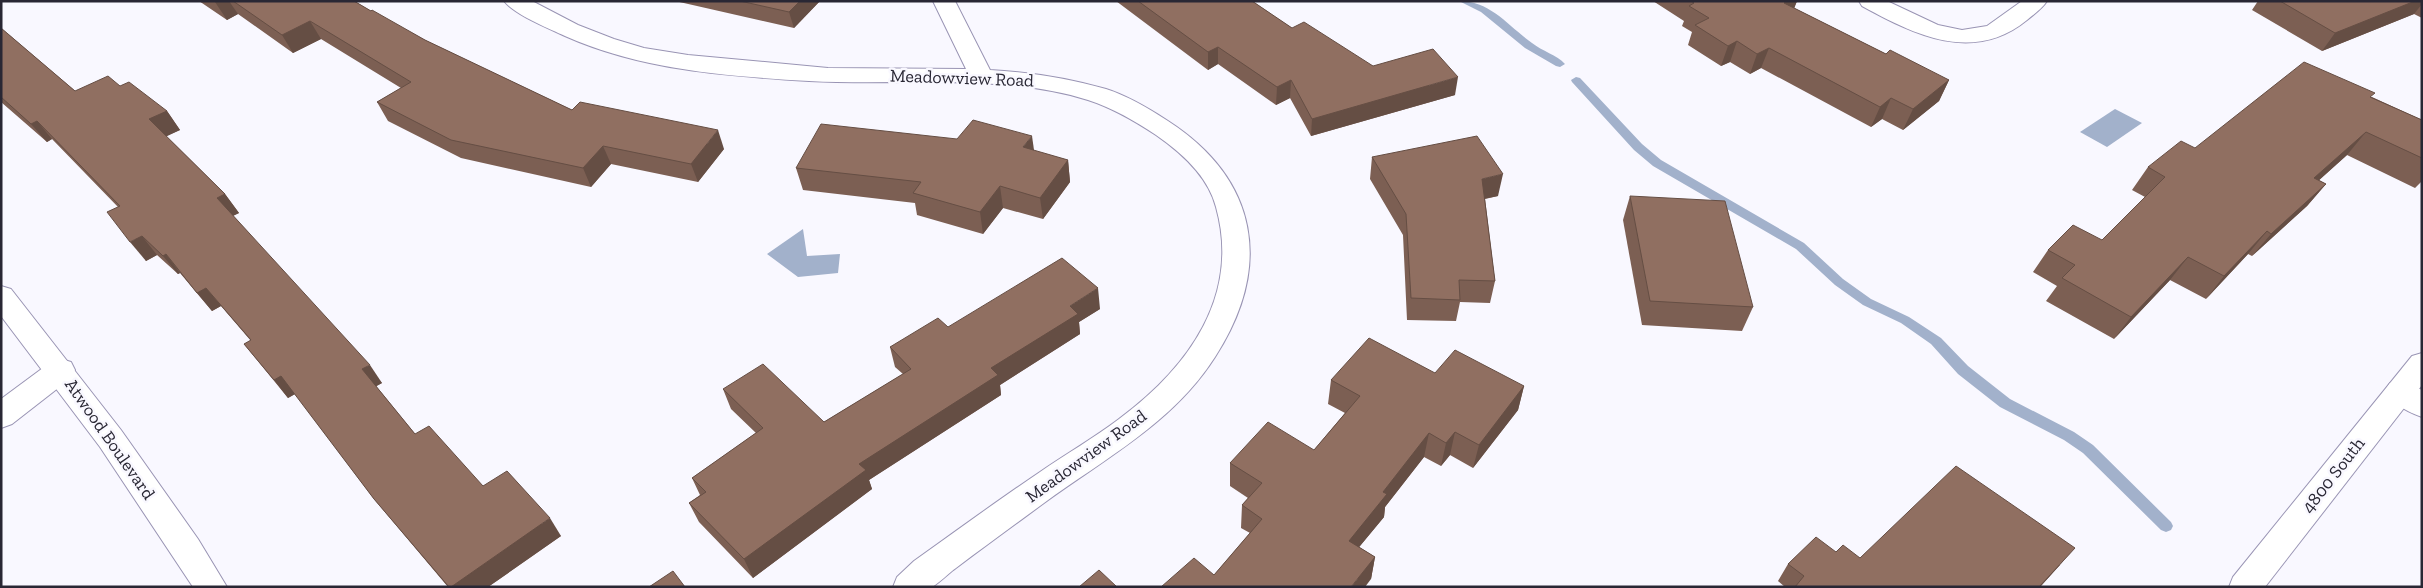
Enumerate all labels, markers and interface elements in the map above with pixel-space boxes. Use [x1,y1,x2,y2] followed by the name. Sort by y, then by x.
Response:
[890,64,1034,92] street label: Meadowview Road
[60,374,160,504] street label: Atwood Boulevard
[1021,405,1151,507] street label: Meadowview Road
[2297,433,2369,517] street label: 4800 South

